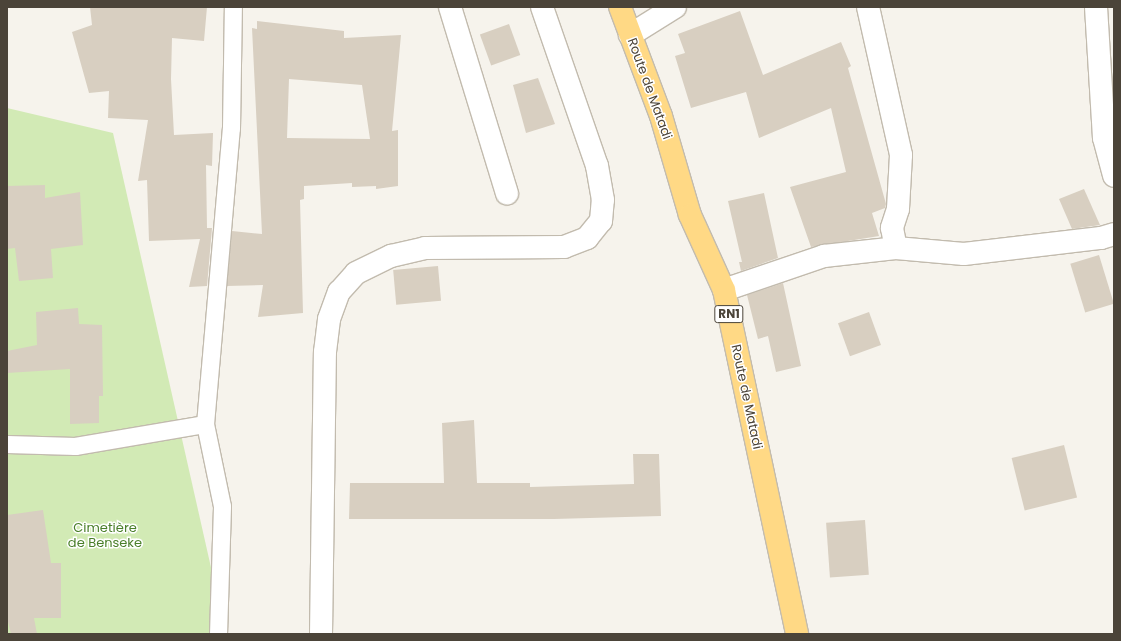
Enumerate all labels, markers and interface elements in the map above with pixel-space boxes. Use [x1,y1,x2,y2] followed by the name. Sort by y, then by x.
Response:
[623,36,675,142] street label: Route de Matadi
[714,304,744,324] road number: RN1
[727,343,765,451] street label: Route de Matadi
[68,521,142,552] park label: Cimetière de Benseke

